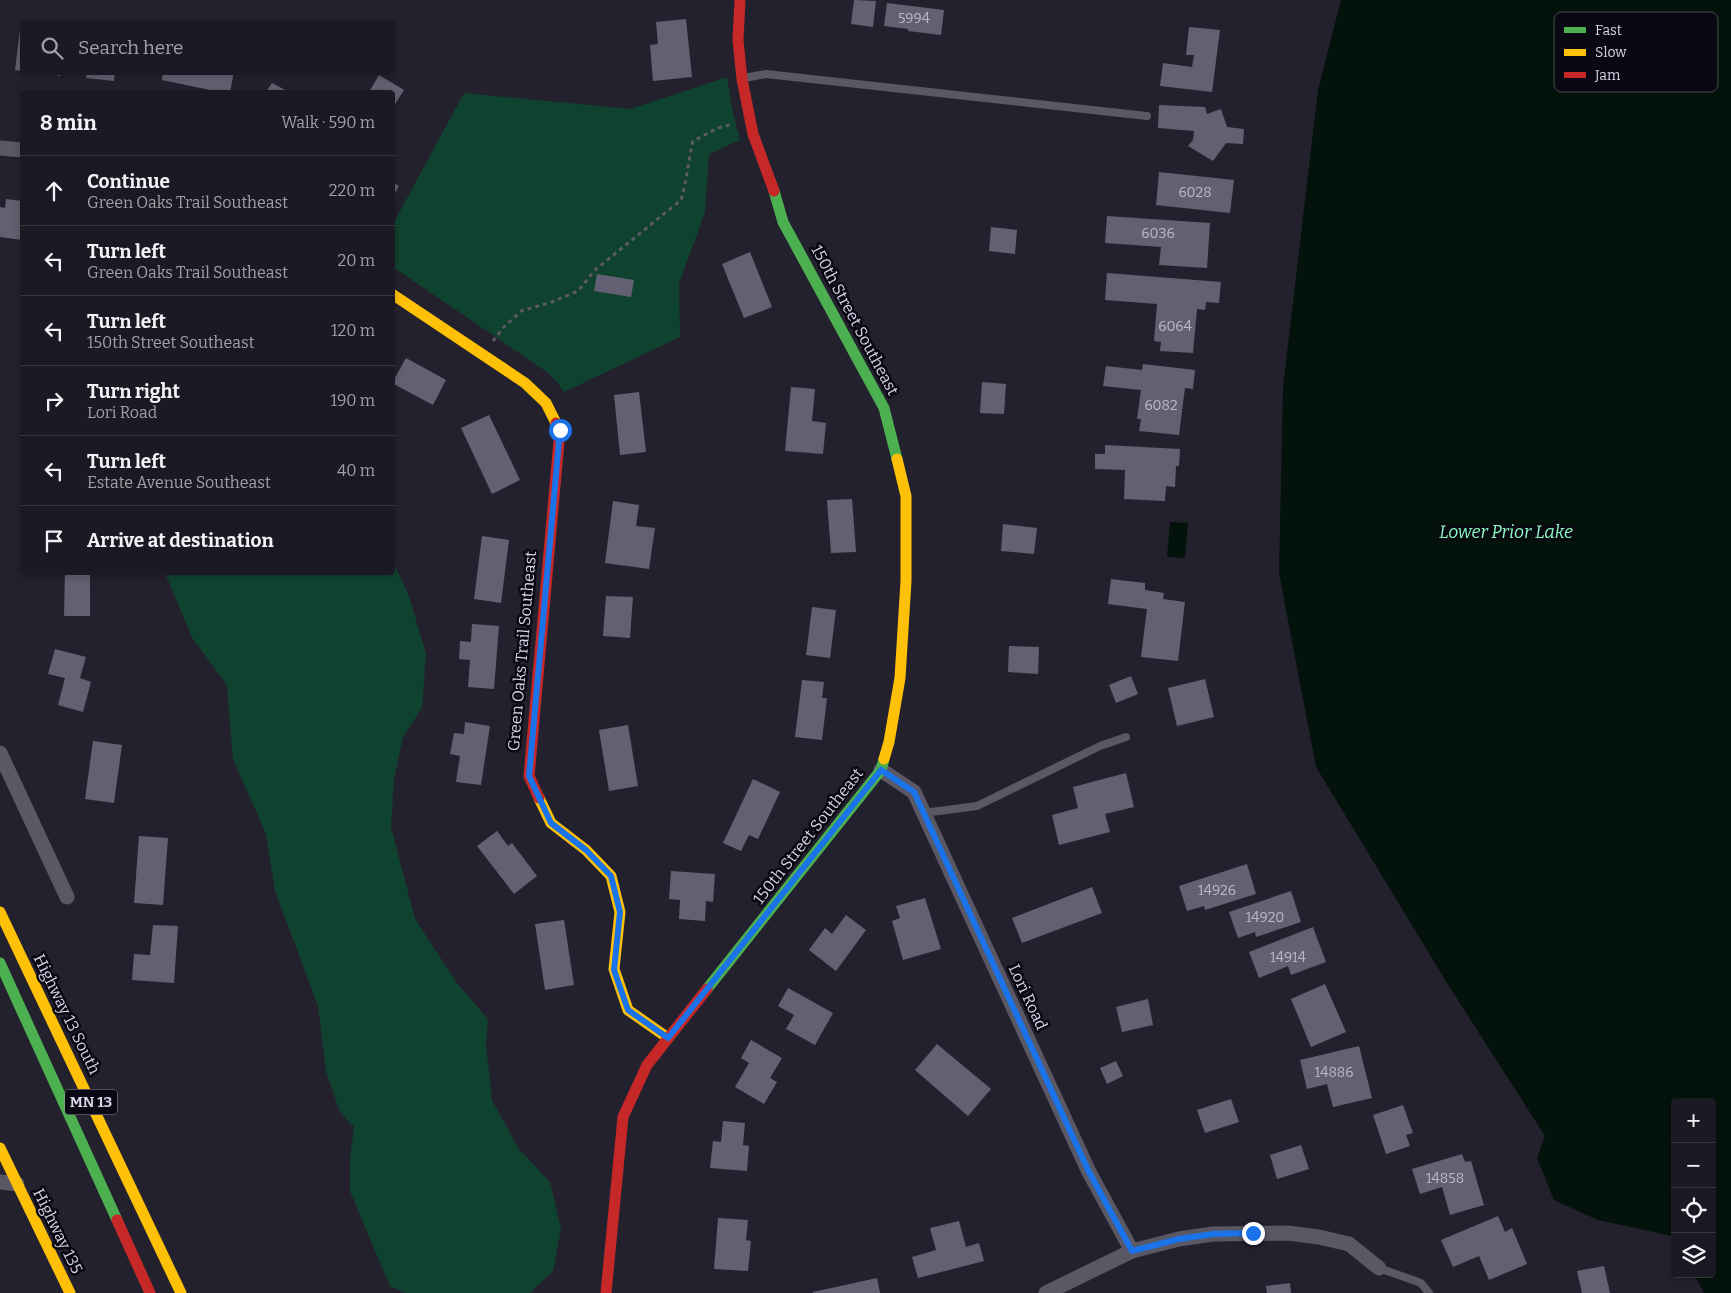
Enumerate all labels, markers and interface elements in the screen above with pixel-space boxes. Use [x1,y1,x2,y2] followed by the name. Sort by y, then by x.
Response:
[898,10,930,27] house number: 5994
[1554,12,1718,92] legend
[20,20,395,75] search box
[1595,22,1622,39] text: Fast
[38,34,66,62] icon: search
[78,36,183,59] text: Search here
[1595,44,1627,61] text: Slow
[1594,67,1621,84] text: Jam
[40,110,97,136] text: 8 min
[281,113,375,132] text: Walk · 590 m
[87,170,170,193] text: Continue
[40,177,68,205] icon: ahead
[329,181,375,200] text: 220 m
[1178,184,1212,201] house number: 6028
[87,193,288,212] text: Green Oaks Trail Southeast
[1141,225,1175,242] house number: 6036
[87,240,166,263] text: Turn left
[807,242,903,399] street label: 150th Street Southeast
[40,247,68,275] icon: left
[338,251,375,270] text: 20 m
[87,263,288,282] text: Green Oaks Trail Southeast
[87,310,166,333] text: Turn left
[40,317,68,345] icon: left
[1158,318,1192,335] house number: 6064
[331,321,375,340] text: 120 m
[87,333,255,352] text: 150th Street Southeast
[87,380,180,403] text: Turn right
[40,387,68,415] icon: right
[330,391,375,410] text: 190 m
[1144,397,1178,414] house number: 6082
[87,403,157,422] text: Lori Road
[549,419,572,442] route start
[87,450,166,473] text: Turn left
[40,457,68,485] icon: left
[337,461,375,480] text: 40 m
[87,473,271,492] text: Estate Avenue Southeast
[1439,521,1573,543] water label: Lower Prior Lake
[40,527,68,555] icon: arrive
[87,529,274,552] text: Arrive at destination
[504,550,540,752] street label: Green Oaks Trail Southeast
[749,764,867,908] street label: 150th Street Southeast
[1198,882,1236,899] house number: 14926
[1246,909,1284,926] house number: 14920
[1270,949,1306,966] house number: 14914
[30,951,104,1077] street label: Highway 13 South
[1005,961,1052,1033] street label: Lori Road
[1315,1064,1353,1081] house number: 14886
[65,1090,117,1114] road number: MN 13
[1671,1098,1716,1278] map controls
[1671,1098,1716,1143] button: +
[1671,1143,1716,1188] button: −
[1426,1170,1464,1187] house number: 14858
[29,1185,87,1277] street label: Highway 135
[1671,1188,1716,1233] button: locate
[1242,1222,1265,1245] route end
[1671,1233,1716,1278] button: layers

